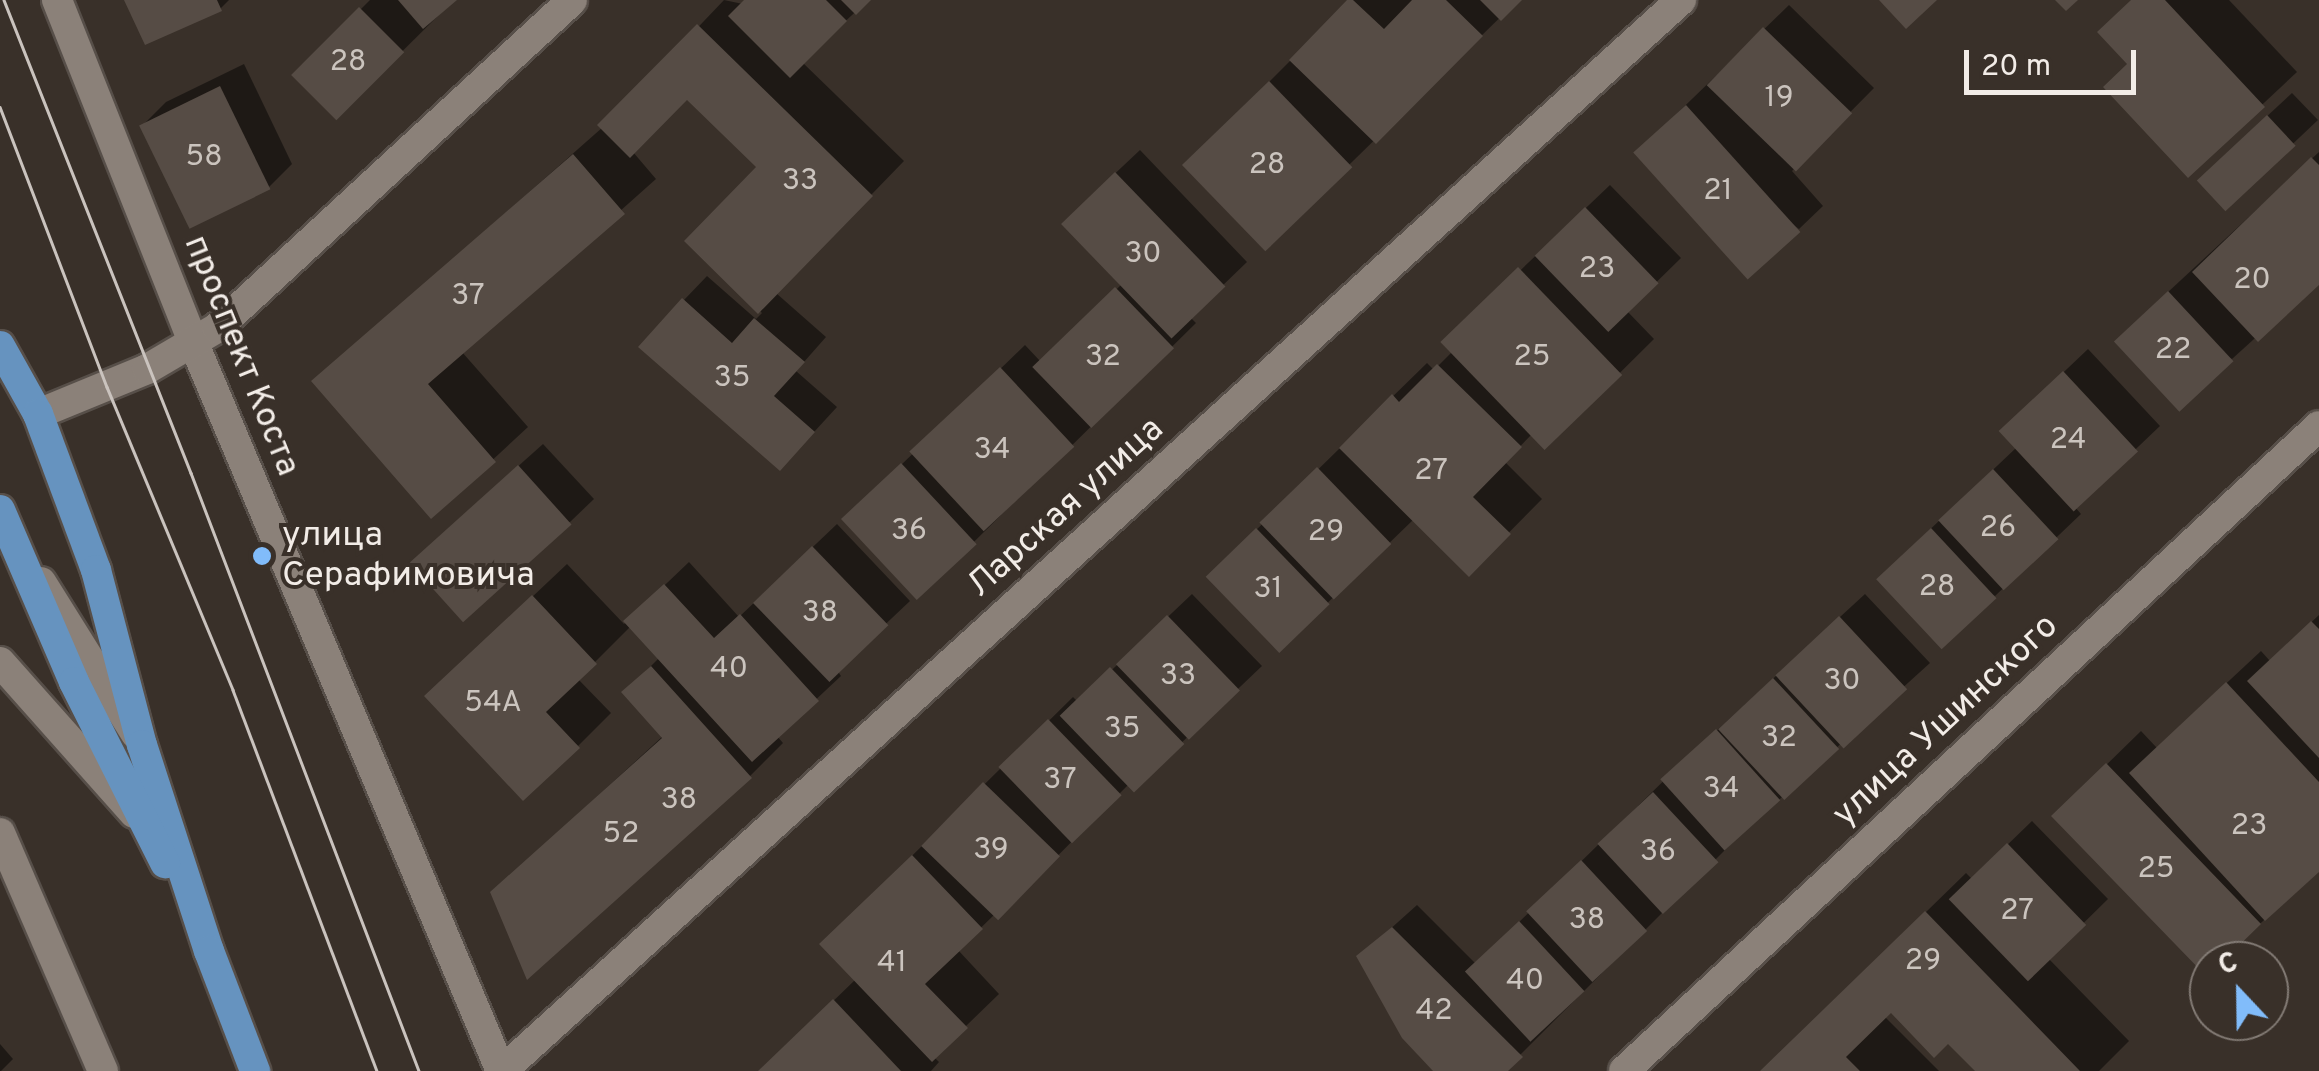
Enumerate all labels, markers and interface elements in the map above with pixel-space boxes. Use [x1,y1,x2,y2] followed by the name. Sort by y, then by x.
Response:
[1969,30,2142,92] scale bar
[330,45,366,81] house number: 28
[1981,49,2051,86] text: 20 m
[1764,81,1794,117] house number: 19
[186,140,222,176] house number: 58
[1249,148,1285,184] house number: 28
[782,164,818,200] house number: 33
[1703,174,1733,210] house number: 21
[174,230,308,482] street label: проспект Коста
[1124,237,1162,273] house number: 30
[1579,252,1615,288] house number: 23
[2233,263,2271,299] house number: 20
[451,279,485,315] house number: 37
[2155,333,2191,369] house number: 22
[1085,340,1121,376] house number: 32
[1514,340,1550,376] house number: 25
[714,361,750,397] house number: 35
[959,409,1173,607] street label: Ларская улица
[2050,423,2086,459] house number: 24
[974,433,1010,469] house number: 34
[1414,454,1448,490] house number: 27
[1980,511,2016,547] house number: 26
[891,514,927,550] house number: 36
[282,515,535,597] place label: улица Серафимовича
[1308,515,1344,551] house number: 29
[251,545,273,567] marker: улица Серафимовича
[1919,570,1955,606] house number: 28
[1253,572,1283,608] house number: 31
[802,596,838,632] house number: 38
[1825,606,2067,836] street label: улица Ушинского
[710,652,748,688] house number: 40
[1160,659,1196,695] house number: 33
[1823,664,1861,700] house number: 30
[464,686,522,722] house number: 54А
[1104,712,1140,748] house number: 35
[1761,721,1797,757] house number: 32
[1043,763,1077,799] house number: 37
[1703,772,1739,808] house number: 34
[661,783,697,819] house number: 38
[2231,809,2267,845] house number: 23
[603,817,639,853] house number: 52
[973,833,1009,869] house number: 39
[1640,835,1676,871] house number: 36
[2138,852,2174,888] house number: 25
[2000,894,2034,930] house number: 27
[1569,903,1605,939] house number: 38
[2189,941,2289,1041] north arrow
[1905,944,1941,980] house number: 29
[2213,945,2244,985] text: С
[877,946,907,982] house number: 41
[1506,964,1544,1000] house number: 40
[1416,994,1452,1030] house number: 42

